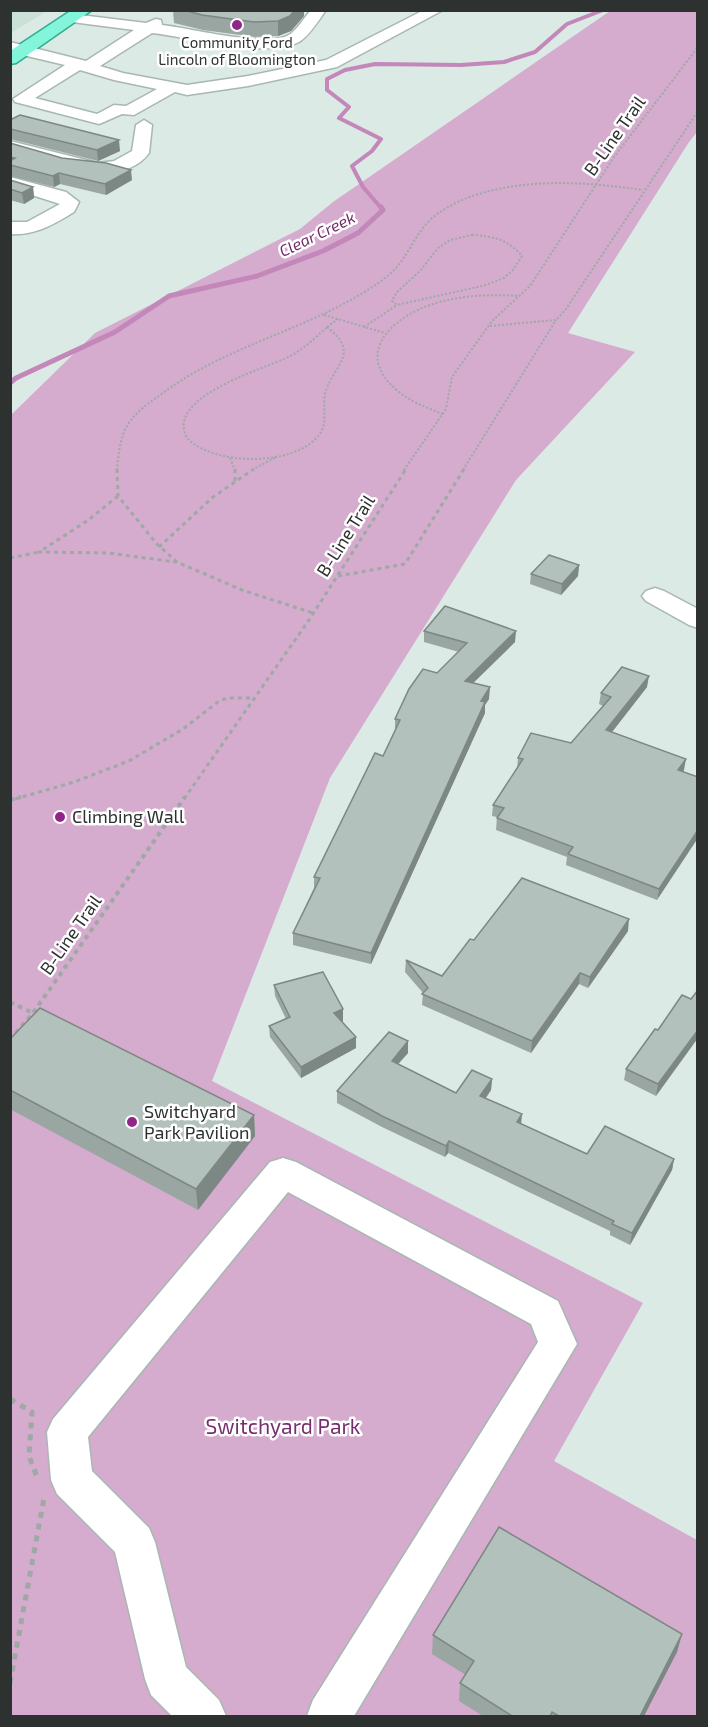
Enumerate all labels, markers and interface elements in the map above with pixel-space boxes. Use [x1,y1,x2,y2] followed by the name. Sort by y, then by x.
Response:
[230,18,244,32] marker: Community Ford Lincoln of Bloomington
[158,33,316,68] place label: Community Ford Lincoln of Bloomington
[579,91,650,180] street label: B-Line Trail
[276,207,358,260] water label: Clear Creek
[311,490,379,580] street label: B-Line Trail
[72,805,185,827] place label: Climbing Wall
[53,810,67,824] marker: Climbing Wall
[35,890,106,979] street label: B-Line Trail
[144,1100,250,1143] place label: Switchyard Park Pavilion
[125,1115,139,1129] marker: Switchyard Park Pavilion
[205,1413,361,1438] park label: Switchyard Park

